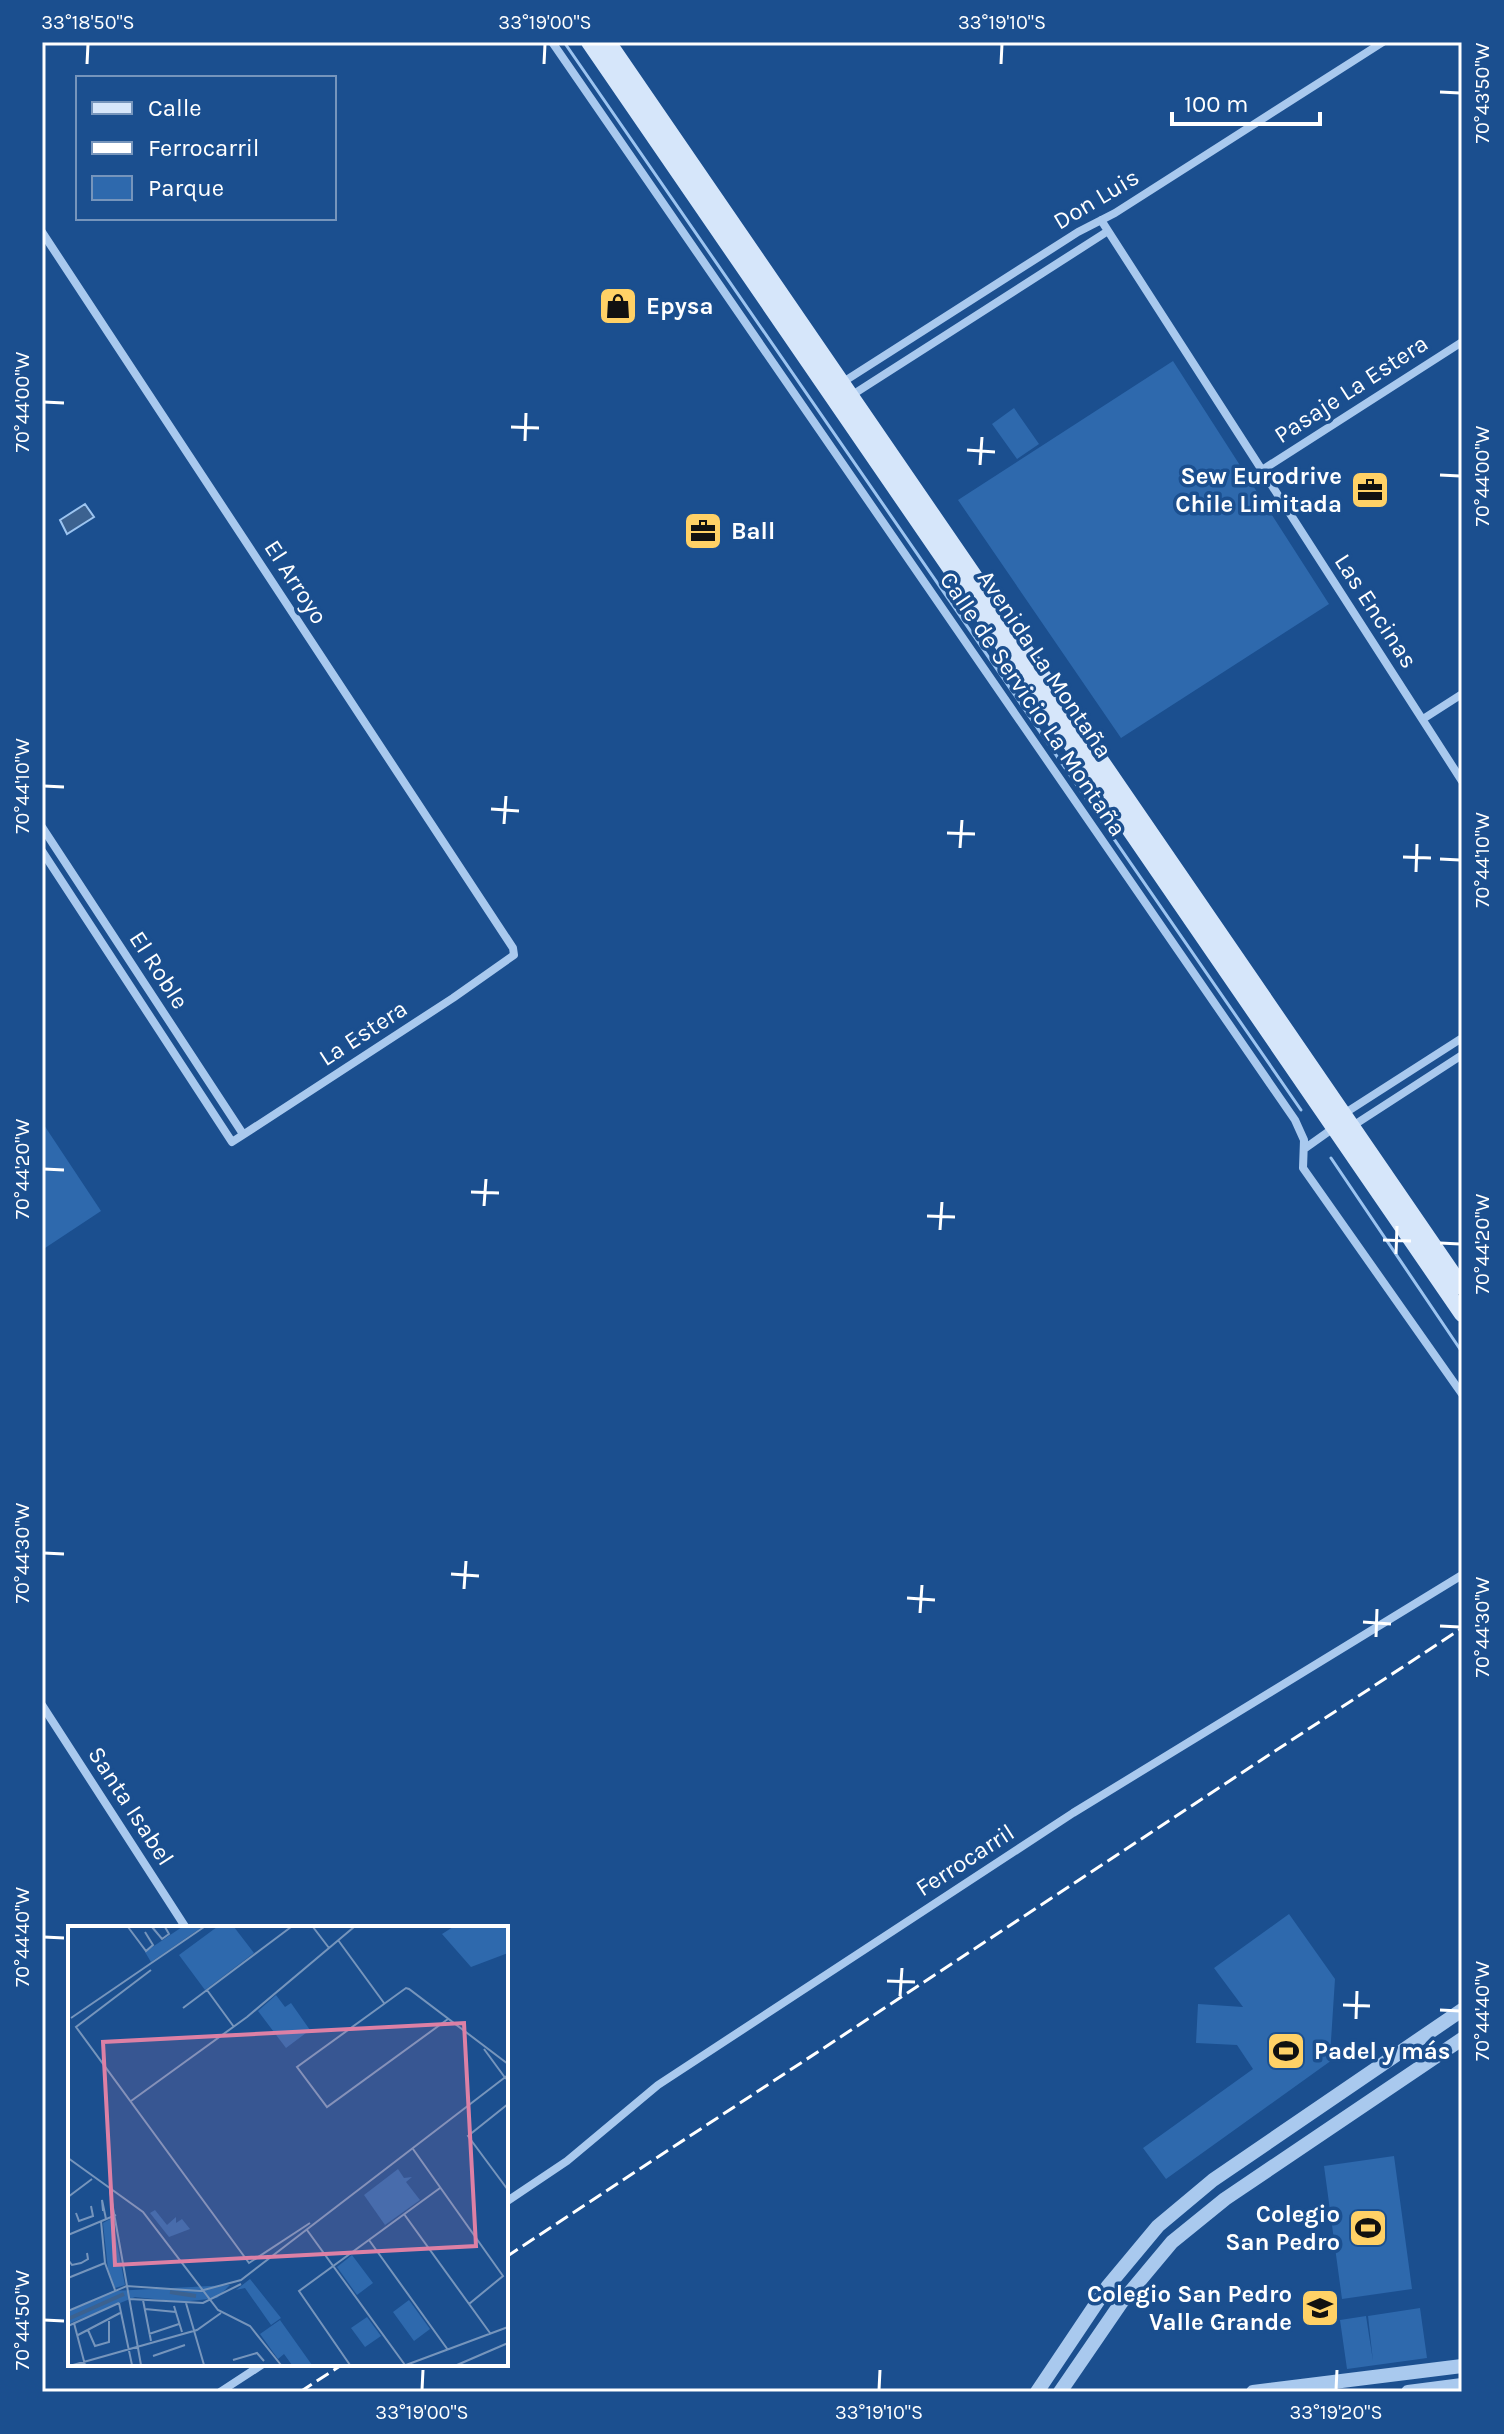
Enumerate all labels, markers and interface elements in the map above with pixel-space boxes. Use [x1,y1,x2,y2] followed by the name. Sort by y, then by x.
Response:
[41,11,135,34] text: 33°18'50"S
[498,11,592,34] text: 33°19'00"S
[958,11,1046,34] text: 33°19'10"S
[1471,42,1494,143] text: 70°43'50"W
[76,76,336,220] legend
[1172,76,1320,126] scale bar
[1184,90,1249,118] text: 100 m
[148,94,202,122] text: Calle
[148,134,260,162] text: Ferrocarril
[1048,163,1144,235] street label: Don Luis
[148,174,224,202] text: Parque
[597,285,639,327] shop icon: Epysa
[646,292,714,320] place label: Epysa
[1269,329,1433,449] street label: Pasaje La Estera
[11,351,34,452] text: 70°44'00"W
[1471,425,1494,526] text: 70°44'00"W
[1175,462,1342,518] place label: Sew Eurodrive Chile Limitada
[1349,469,1391,511] office icon: Sew Eurodrive Chile Limitada
[682,510,724,552] office icon: Ball
[731,517,775,545] place label: Ball
[259,535,333,629] street label: El Arroyo
[1329,549,1423,673] street label: Las Encinas
[972,565,1118,763] street label: Avenida La Montaña
[934,567,1132,841] street label: Calle de Servicio La Montaña
[11,738,34,834] text: 70°44'10"W
[1471,812,1494,908] text: 70°44'10"W
[124,926,194,1014] street label: El Roble
[314,994,412,1072] street label: La Estera
[11,1119,34,1219] text: 70°44'20"W
[1471,1194,1494,1294] text: 70°44'20"W
[11,1503,34,1603] text: 70°44'30"W
[1471,1577,1494,1677] text: 70°44'30"W
[82,1741,180,1871] street label: Santa Isabel
[911,1818,1019,1902] street label: Ferrocarril
[11,1887,34,1987] text: 70°44'40"W
[68,1926,508,2366] inset map
[1471,1961,1494,2061] text: 70°44'40"W
[1265,2030,1307,2072] sports icon: Padel y más
[1314,2037,1450,2065] place label: Padel y más
[1225,2200,1340,2256] place label: Colegio San Pedro
[1347,2207,1389,2249] sports icon: Colegio San Pedro
[11,2270,34,2370] text: 70°44'50"W
[1087,2280,1292,2336] place label: Colegio San Pedro Valle Grande
[1299,2287,1341,2329] school or university icon: Colegio San Pedro Valle Grande
[375,2401,469,2424] text: 33°19'00"S
[835,2401,923,2424] text: 33°19'10"S
[1290,2401,1383,2424] text: 33°19'20"S

